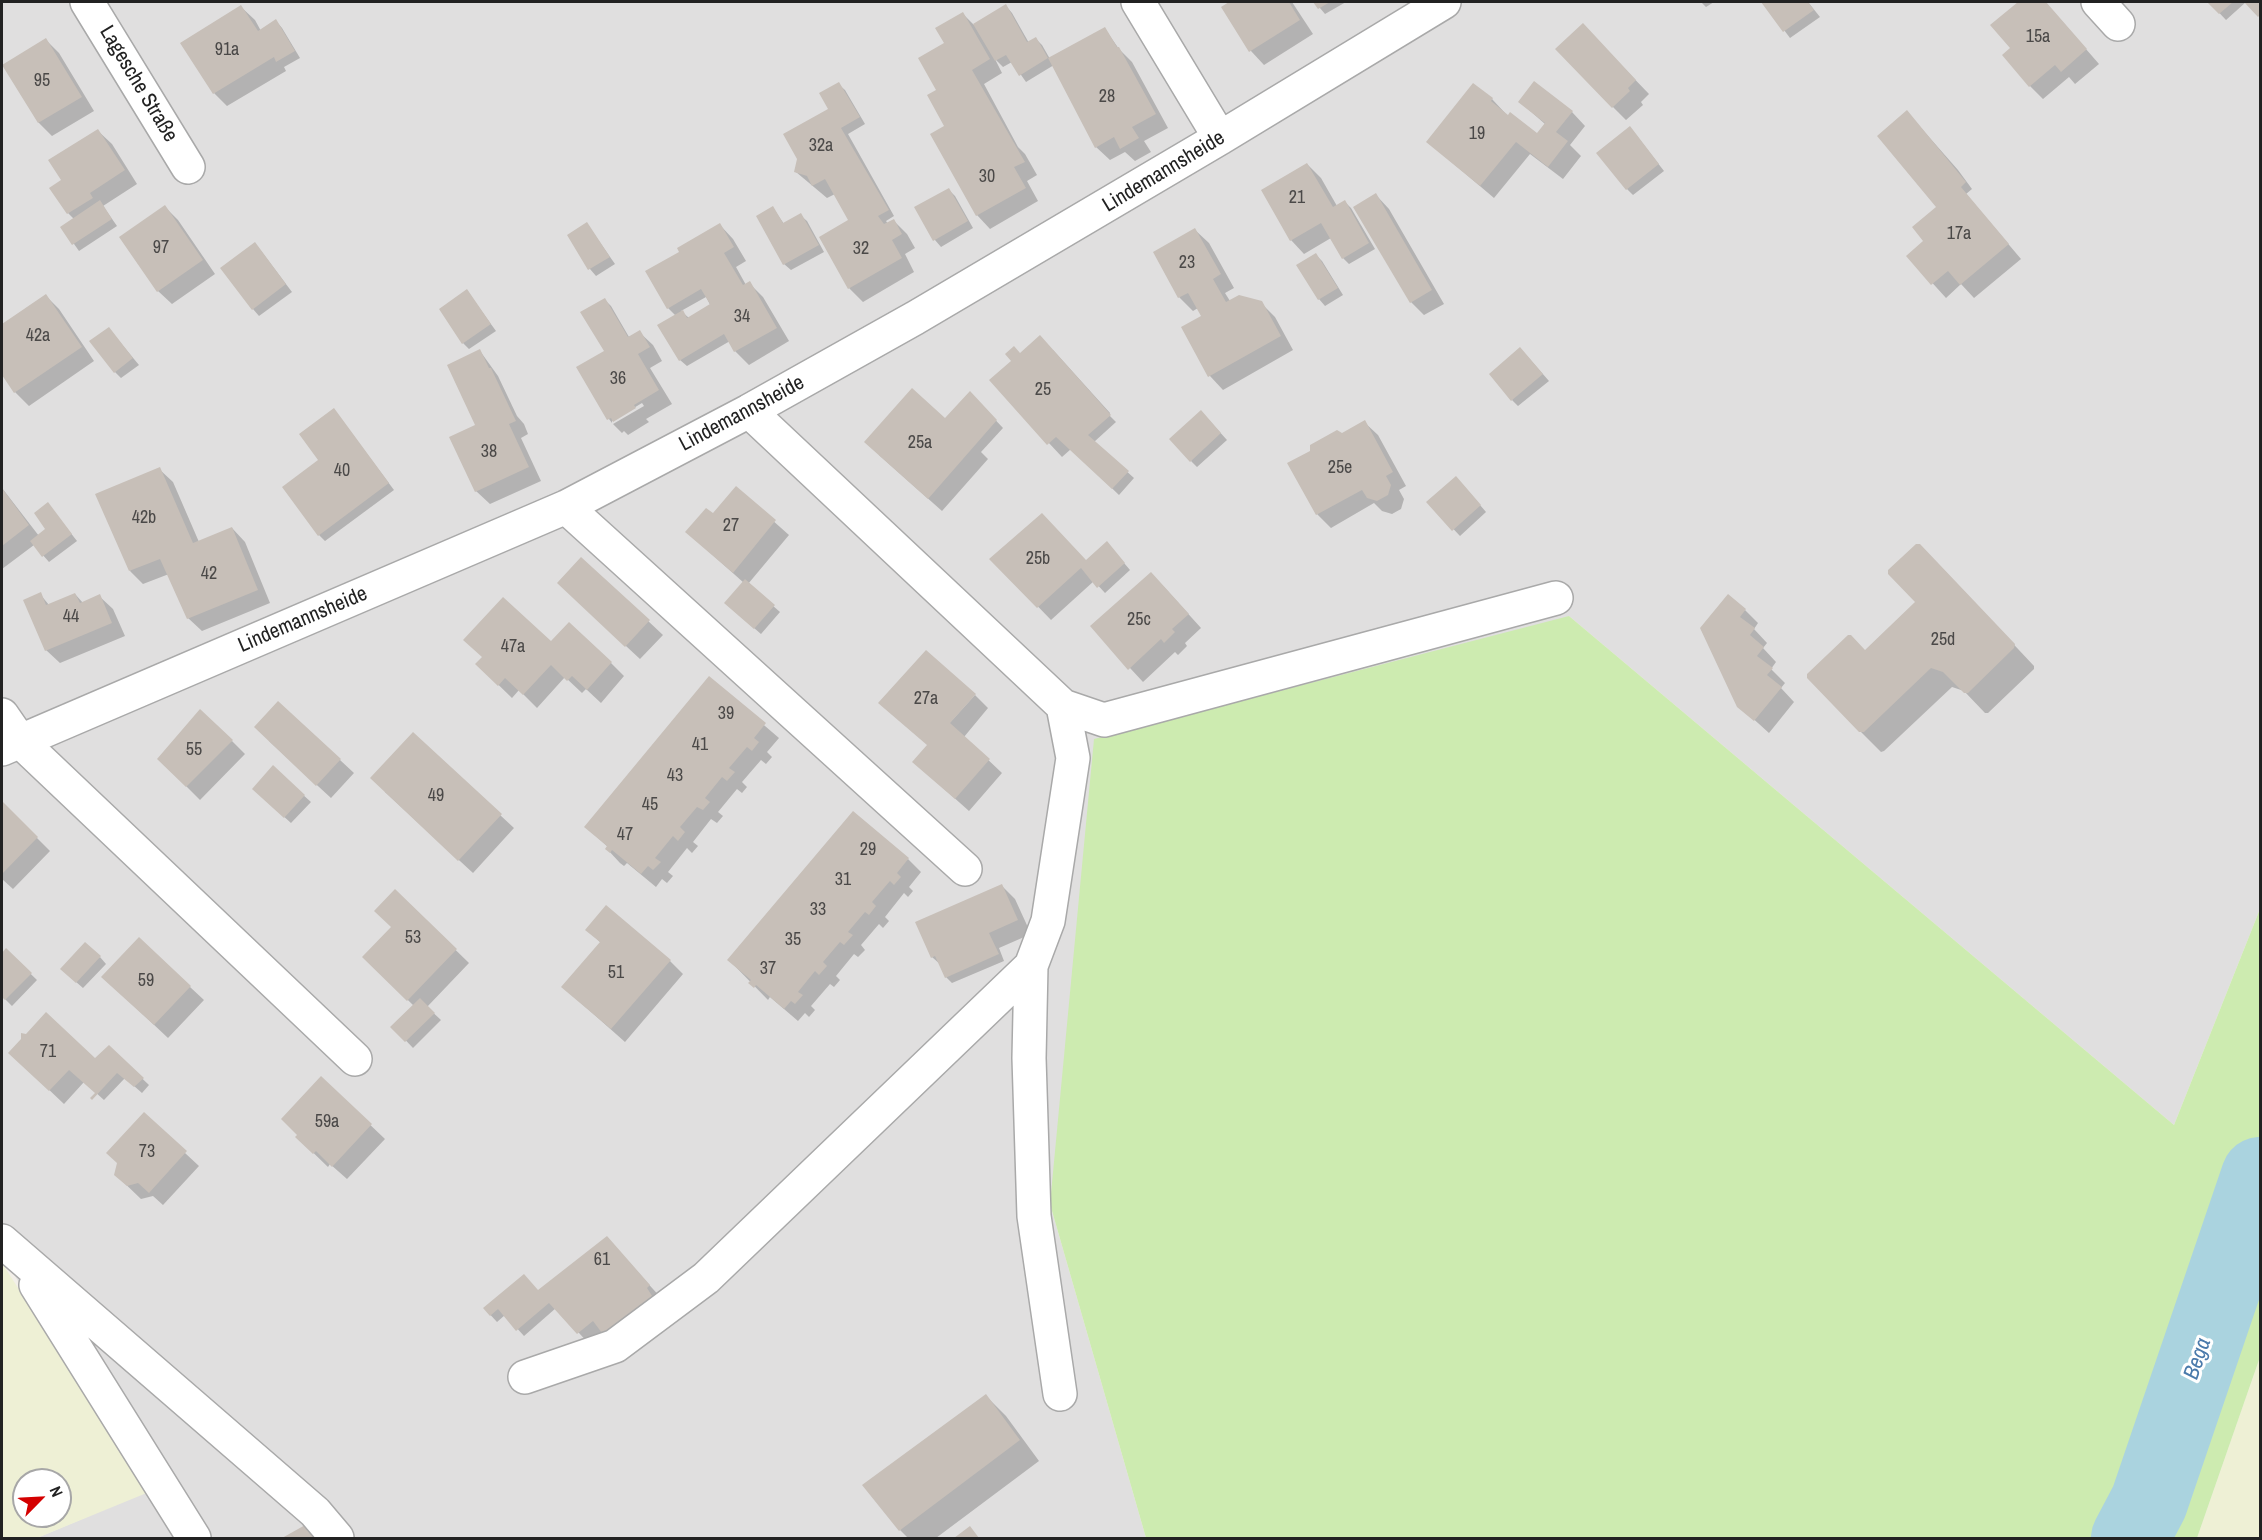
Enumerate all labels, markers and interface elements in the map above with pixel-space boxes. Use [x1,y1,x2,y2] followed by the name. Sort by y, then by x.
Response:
[93,21,183,147] street label: Lagesche Straße
[2026,26,2050,48] house number: 15a
[215,39,239,61] house number: 91a
[34,70,50,92] house number: 95
[1099,86,1115,108] house number: 28
[1469,123,1485,145] house number: 19
[1098,126,1230,218] street label: Lindemannsheide
[809,135,833,157] house number: 32a
[979,166,995,188] house number: 30
[1289,187,1305,209] house number: 21
[1947,223,1971,245] house number: 17a
[153,237,169,259] house number: 97
[853,238,869,260] house number: 32
[1179,252,1195,274] house number: 23
[734,306,750,328] house number: 34
[26,325,50,347] house number: 42a
[610,368,626,390] house number: 36
[675,371,809,457] street label: Lindemannsheide
[1035,379,1051,401] house number: 25
[908,432,932,454] house number: 25a
[481,441,497,463] house number: 38
[1328,457,1352,479] house number: 25e
[334,460,350,482] house number: 40
[132,507,156,529] house number: 42b
[723,515,739,537] house number: 27
[1026,548,1050,570] house number: 25b
[201,563,217,585] house number: 42
[235,581,371,659] street label: Lindemannsheide
[63,606,79,628] house number: 44
[1127,609,1151,631] house number: 25c
[1931,629,1955,651] house number: 25d
[501,636,525,658] house number: 47a
[914,688,938,710] house number: 27a
[718,703,734,725] house number: 39
[692,734,708,756] house number: 41
[186,739,202,761] house number: 55
[667,765,683,787] house number: 43
[428,785,444,807] house number: 49
[642,794,658,816] house number: 45
[617,824,633,846] house number: 47
[860,839,876,861] house number: 29
[835,869,851,891] house number: 31
[810,899,826,921] house number: 33
[405,927,421,949] house number: 53
[785,929,801,951] house number: 35
[760,958,776,980] house number: 37
[608,962,624,984] house number: 51
[138,970,154,992] house number: 59
[40,1041,56,1063] house number: 71
[315,1111,339,1133] house number: 59a
[139,1141,155,1163] house number: 73
[594,1249,610,1271] house number: 61
[2179,1335,2217,1383] water label: Bega
[12,1468,72,1528] north arrow
[45,1483,69,1500] text: N

